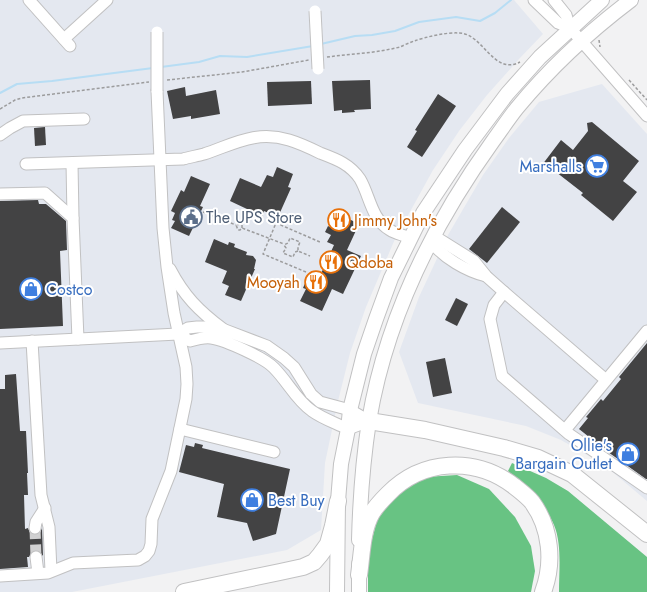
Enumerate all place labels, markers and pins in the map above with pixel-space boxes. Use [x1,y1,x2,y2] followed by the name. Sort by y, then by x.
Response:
[584,153,610,179] supermarket icon: Marshalls
[520,155,582,178] place label: Marshalls
[178,204,204,230] public building icon: The UPS Store
[206,206,302,229] place label: The UPS Store
[326,207,352,233] restaurant icon: Jimmy John's
[352,209,437,232] place label: Jimmy John's
[318,249,344,275] restaurant icon: Qdoba
[346,251,393,274] place label: Qdoba
[303,269,329,295] restaurant icon: Mooyah
[247,271,300,294] place label: Mooyah
[18,276,44,302] shop icon: Costco
[46,278,93,301] place label: Costco
[515,434,612,475] place label: Ollie's Bargain Outlet
[615,441,641,467] shop icon: Ollie's Bargain Outlet
[239,487,265,513] shop icon: Best Buy
[268,489,326,512] place label: Best Buy

